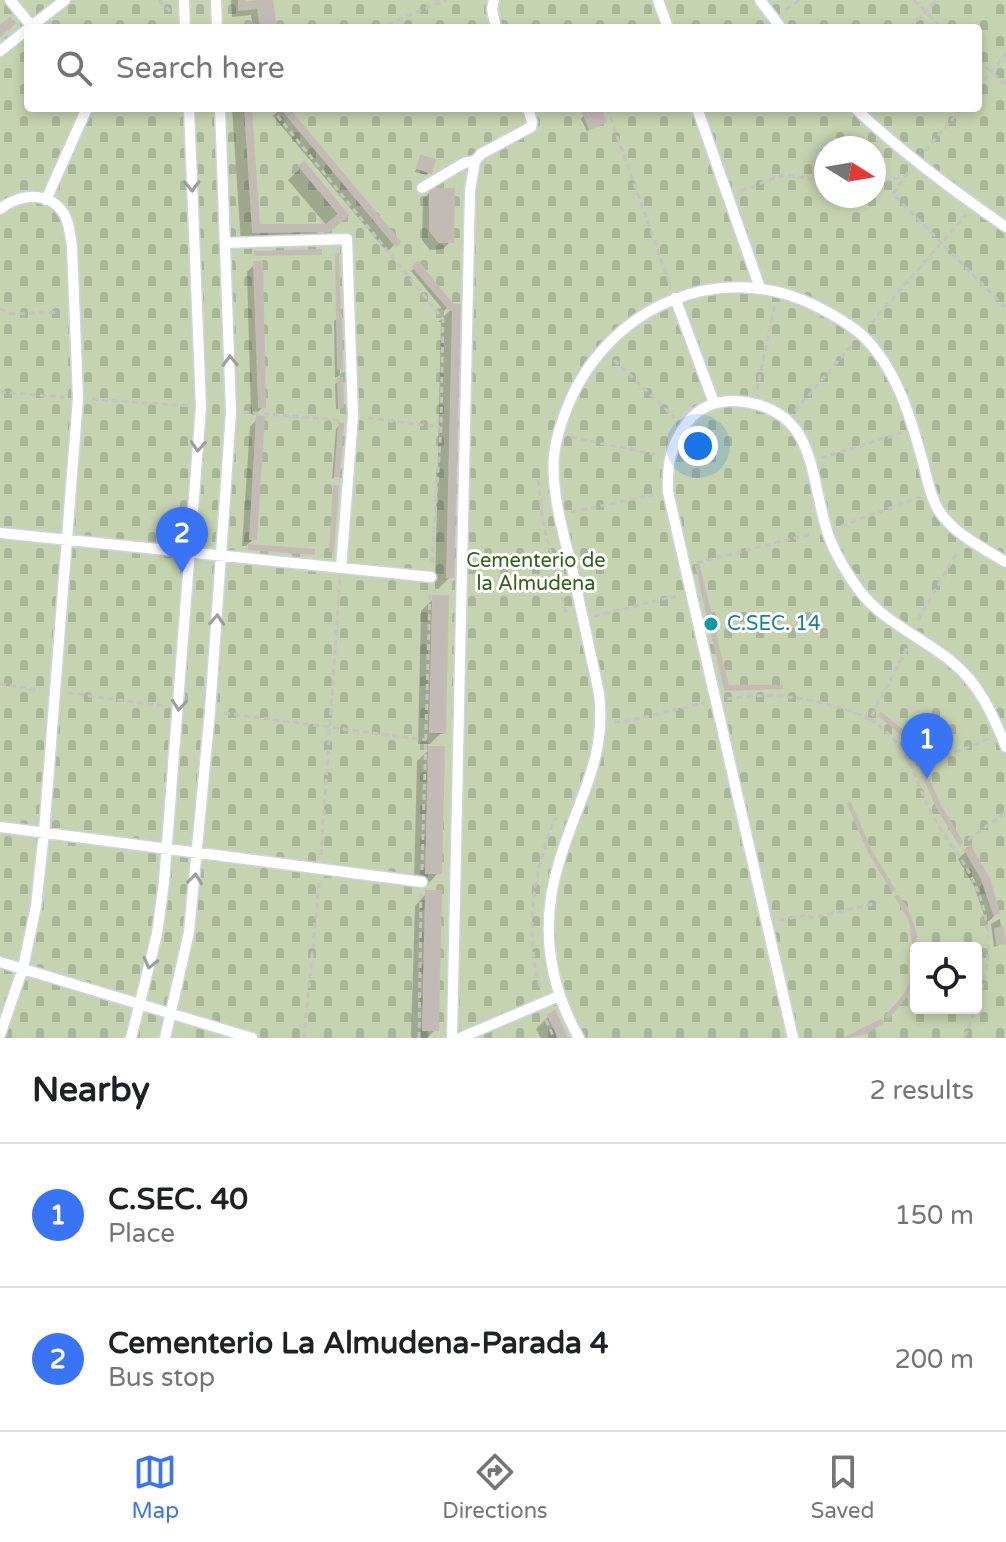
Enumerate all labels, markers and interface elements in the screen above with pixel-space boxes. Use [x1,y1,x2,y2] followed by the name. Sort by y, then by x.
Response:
[24,24,982,112] search box
[52,46,96,90] icon: search
[116,50,285,87] text: Search here
[814,136,886,208] north arrow
[183,180,200,193] one-way arrow
[221,354,238,367] one-way arrow
[678,426,718,466] your location
[190,440,207,453] one-way arrow
[156,507,208,573] pin: 2
[466,549,606,596] park label: Cementerio de la Almudena
[727,612,820,636] place label: C.SEC. 14
[208,613,225,626] one-way arrow
[702,615,720,633] marker: C.SEC. 14
[171,699,188,712] one-way arrow
[901,713,953,779] pin: 1
[186,872,203,885] one-way arrow
[910,942,982,1014] map controls
[910,942,982,1014] button: locate
[142,956,159,969] one-way arrow
[32,1070,150,1111] text: Nearby
[869,1075,974,1106] text: 2 results
[108,1181,248,1218] text: C.SEC. 40
[50,1200,66,1231] text: 1
[894,1200,974,1231] text: 150 m
[108,1218,175,1249] text: Place
[108,1325,609,1362] text: Cementerio La Almudena-Parada 4
[50,1344,66,1375] text: 2
[894,1344,974,1375] text: 200 m
[108,1362,215,1393] text: Bus stop
[132,1450,179,1524] tab: Map
[442,1450,548,1524] tab: Directions
[811,1450,874,1524] tab: Saved

